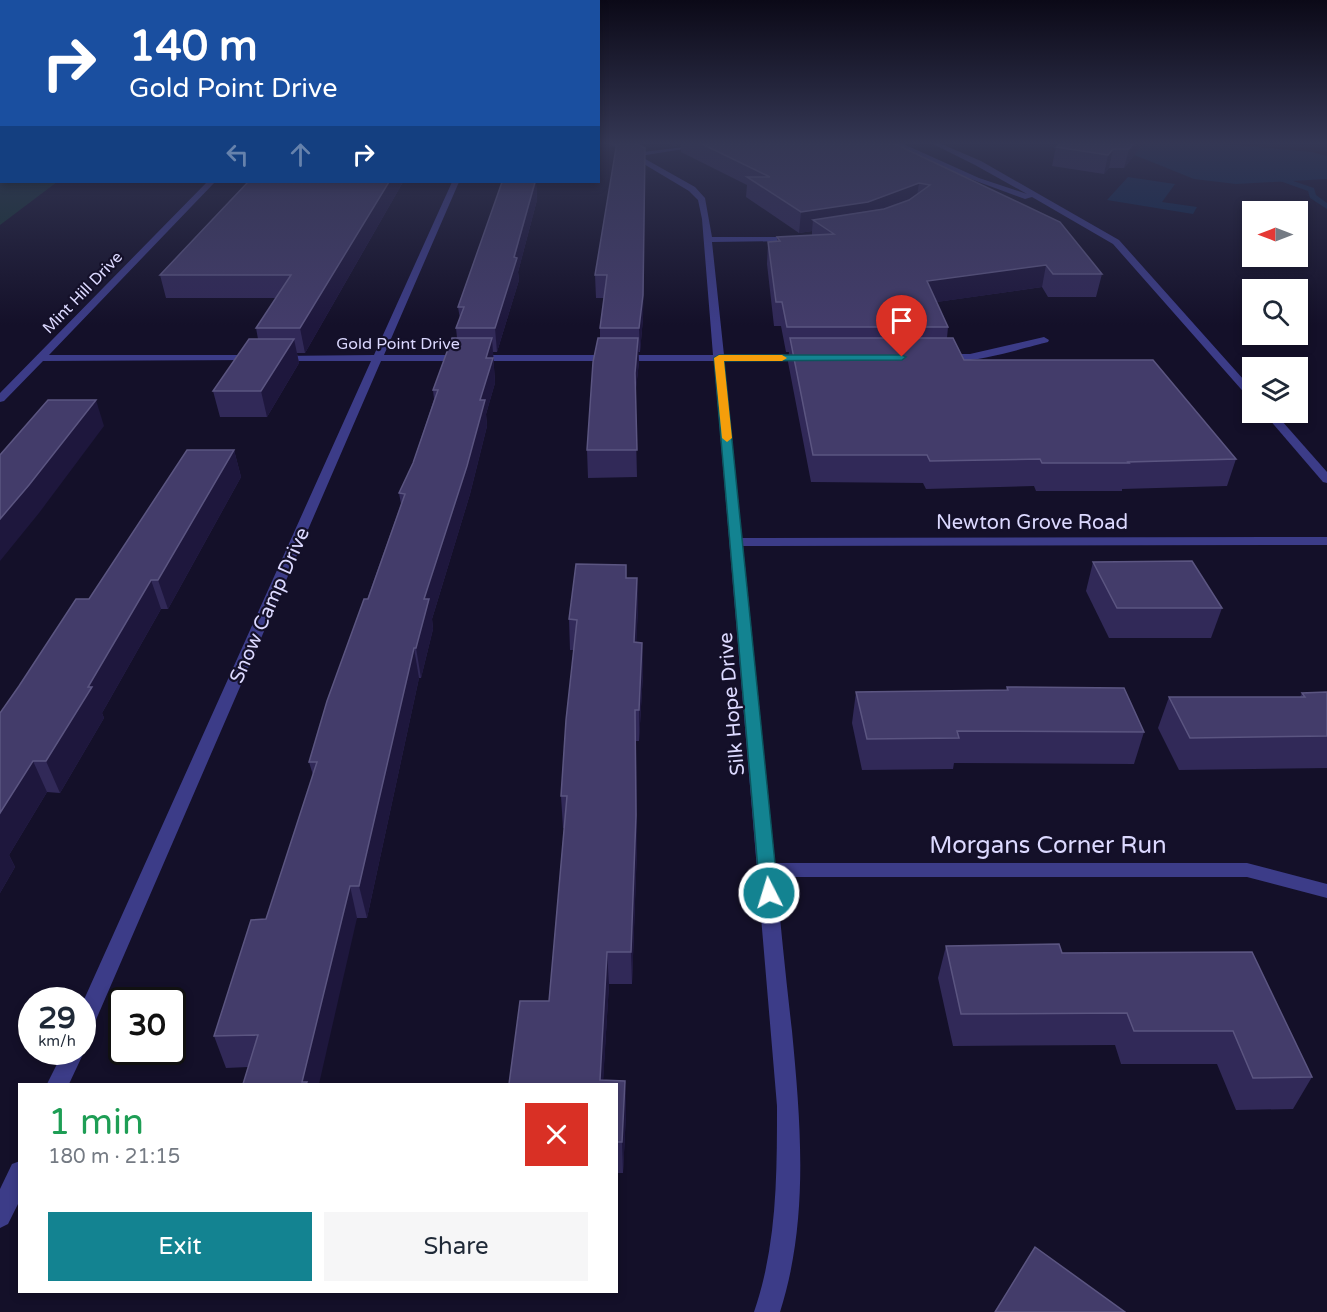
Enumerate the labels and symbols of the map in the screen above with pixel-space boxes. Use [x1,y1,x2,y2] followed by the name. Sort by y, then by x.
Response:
[1242,201,1308,267] north arrow
[39,247,127,338] street label: Mint Hill Drive
[876,295,927,357] pin
[336,334,460,354] street label: Gold Point Drive
[936,511,1128,535] street label: Newton Grove Road
[225,524,315,687] street label: Snow Camp Drive
[714,631,750,776] street label: Silk Hope Drive
[929,831,1167,860] street label: Morgans Corner Run
[737,861,801,925] position arrow
[108,987,186,1065] speed limit sign: 30

